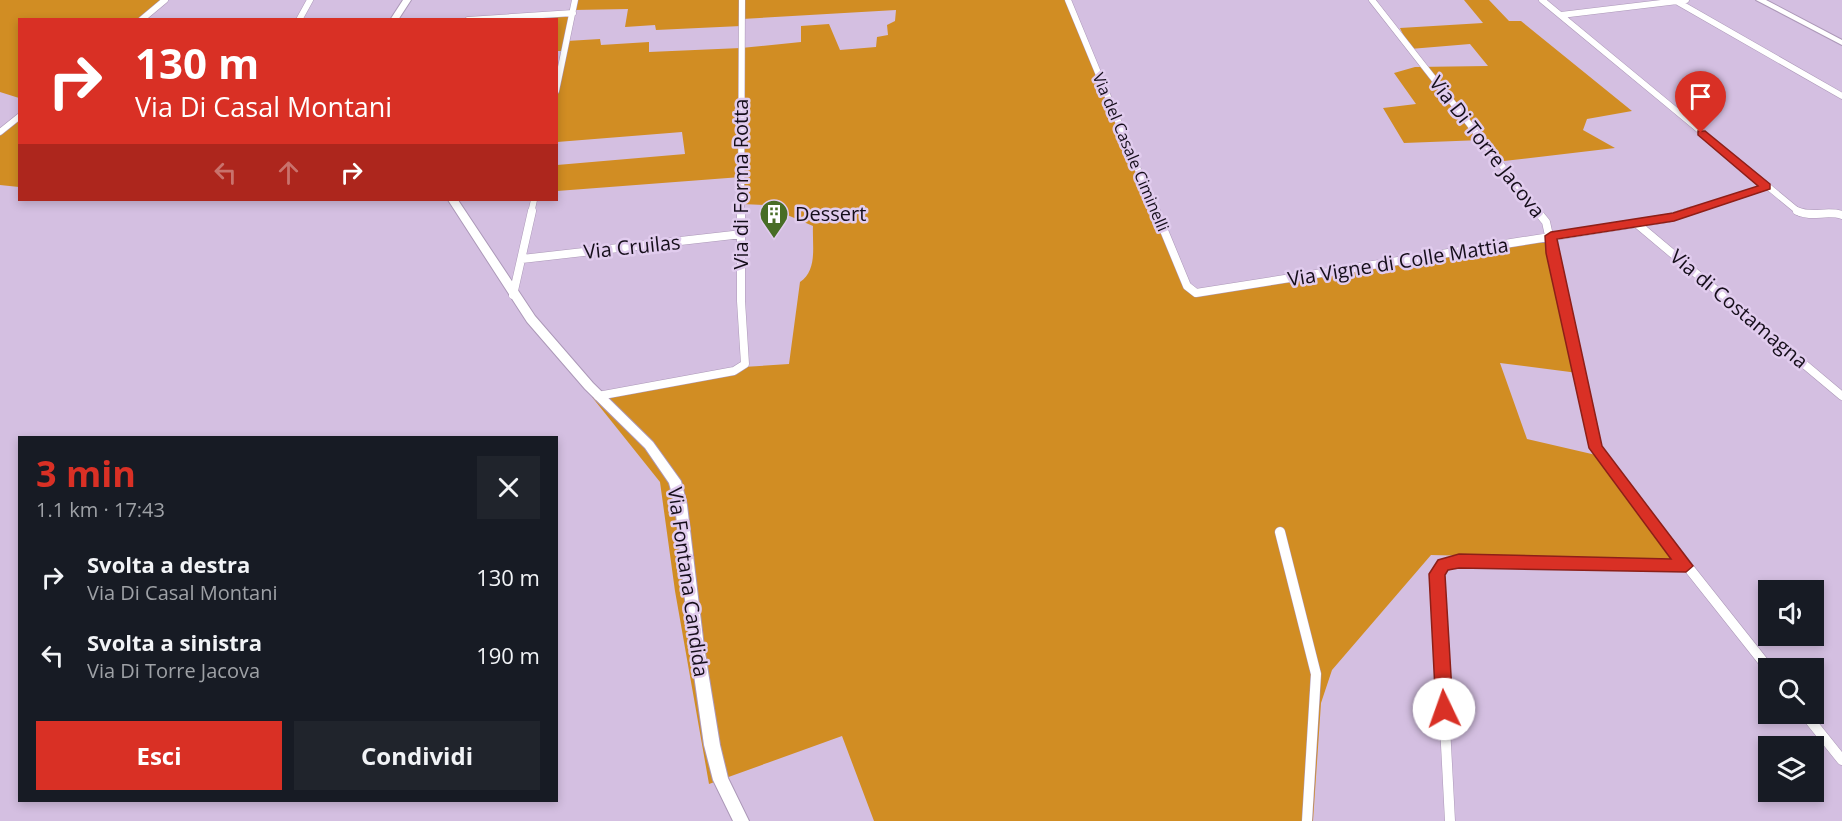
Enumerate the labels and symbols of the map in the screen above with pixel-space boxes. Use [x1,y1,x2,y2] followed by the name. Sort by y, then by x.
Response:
[1088,69,1174,235] street label: Via del Casale Ciminelli
[1423,70,1551,223] street label: Via Di Torre Jacova
[1675,71,1726,133] pin
[727,99,754,269] street label: Via di Forma Rotta
[758,198,790,240] building icon: Dessert
[795,200,866,227] place label: Dessert
[582,228,682,265] street label: Via Cruilas
[1286,231,1510,292] street label: Via Vigne di Colle Mattia
[1665,243,1814,374] street label: Via di Costamagna
[662,485,715,679] street label: Via Fontana Candida
[1412,677,1476,741] position arrow

